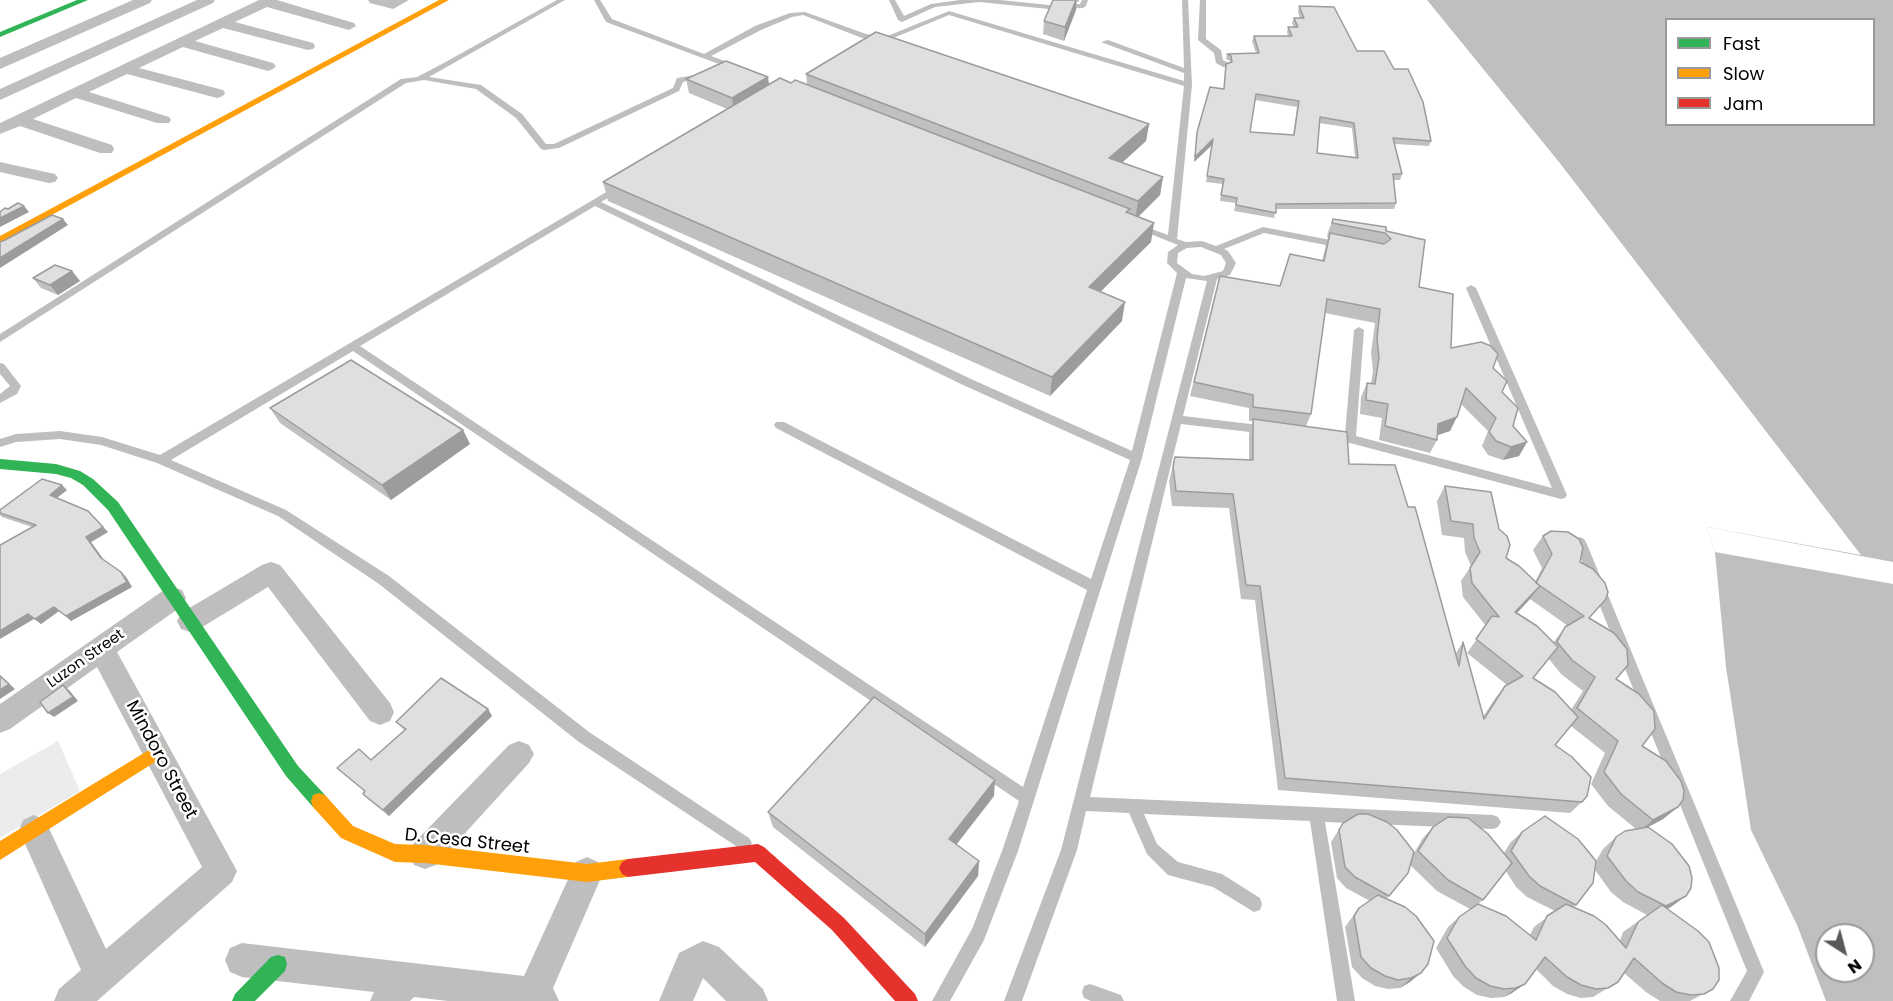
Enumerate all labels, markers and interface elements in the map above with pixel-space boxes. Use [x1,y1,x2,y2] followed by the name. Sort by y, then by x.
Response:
[1665,18,1875,126] legend
[1723,31,1760,56] text: Fast
[1723,61,1764,86] text: Slow
[1723,91,1763,116] text: Jam
[44,626,128,692] street label: Luzon Street
[121,697,201,823] street label: Mindoro Street
[403,825,531,859] street label: D. Cesa Street
[1815,923,1875,983] north arrow
[1843,954,1866,979] text: N

